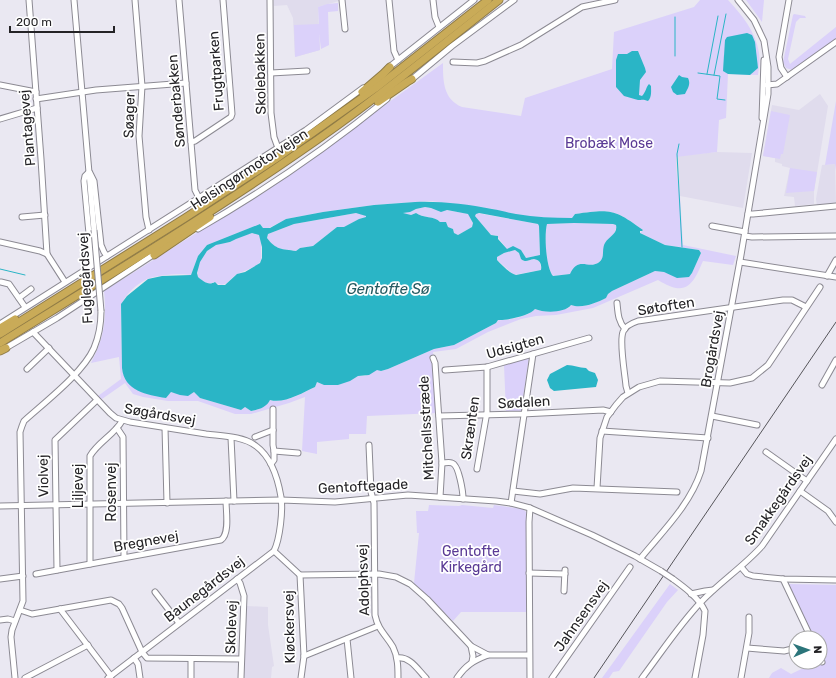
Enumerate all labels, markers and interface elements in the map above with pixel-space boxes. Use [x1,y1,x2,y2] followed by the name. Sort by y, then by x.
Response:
[10,8,114,34] scale bar
[16,15,52,29] text: 200 m
[205,30,228,112] street label: Frugtparken
[251,33,270,115] street label: Skolebakken
[164,54,189,148] street label: Sønderbakken
[16,89,39,167] street label: Plantagevej
[120,91,139,138] street label: Søager
[187,125,311,214] street label: Helsingørmotorvejen
[565,135,653,152] park label: Brobæk Mose
[75,232,96,324] street label: Fuglegårdsvej
[346,280,430,298] water label: Gentofte Sø
[636,294,696,319] street label: Søtoften
[697,309,728,389] street label: Brogårdsvej
[485,330,546,363] street label: Udsigten
[415,375,438,481] street label: Mitchellsstræde
[497,393,551,412] street label: Sødalen
[458,395,483,461] street label: Skrænten
[123,400,197,429] street label: Søgårdsvej
[741,452,816,549] street label: Smakkegårdsvej
[35,454,52,498] street label: Violvej
[103,462,120,522] street label: Rosenvej
[70,464,87,508] street label: Liljevej
[318,476,409,497] street label: Gentoftegade
[112,527,180,556] street label: Bregnevej
[440,543,502,576] park label: Gentofte Kirkegård
[354,544,373,616] street label: Adolphsvej
[161,553,248,626] street label: Baunegårdsvej
[551,577,612,655] street label: Jahnsensvej
[280,590,299,664] street label: Kløckersvej
[222,600,241,654] street label: Skolevej
[788,630,828,670] north arrow
[811,645,824,654] text: N

